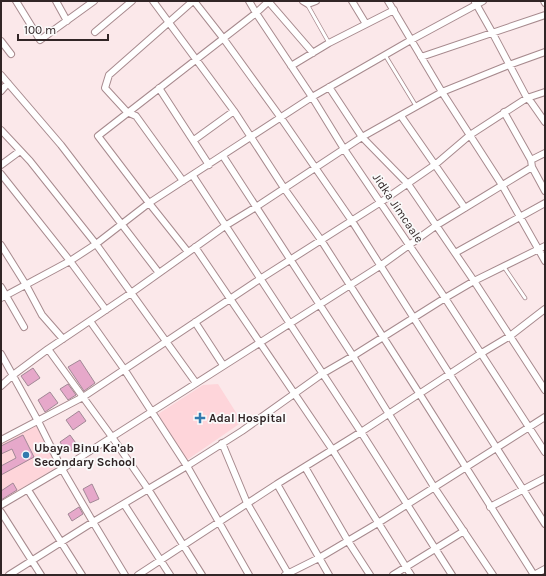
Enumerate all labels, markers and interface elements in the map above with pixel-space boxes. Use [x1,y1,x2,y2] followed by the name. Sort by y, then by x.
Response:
[18,16,108,42] scale bar
[24,23,56,37] text: 100 m
[370,171,426,245] street label: Jidka Jimcaale
[209,411,286,425] place label: Adal Hospital
[194,412,206,424] marker: Adal Hospital
[34,441,136,469] place label: Ubaya Binu Ka'ab Secondary School
[21,450,31,460] marker: Ubaya Binu Ka'ab Secondary School

